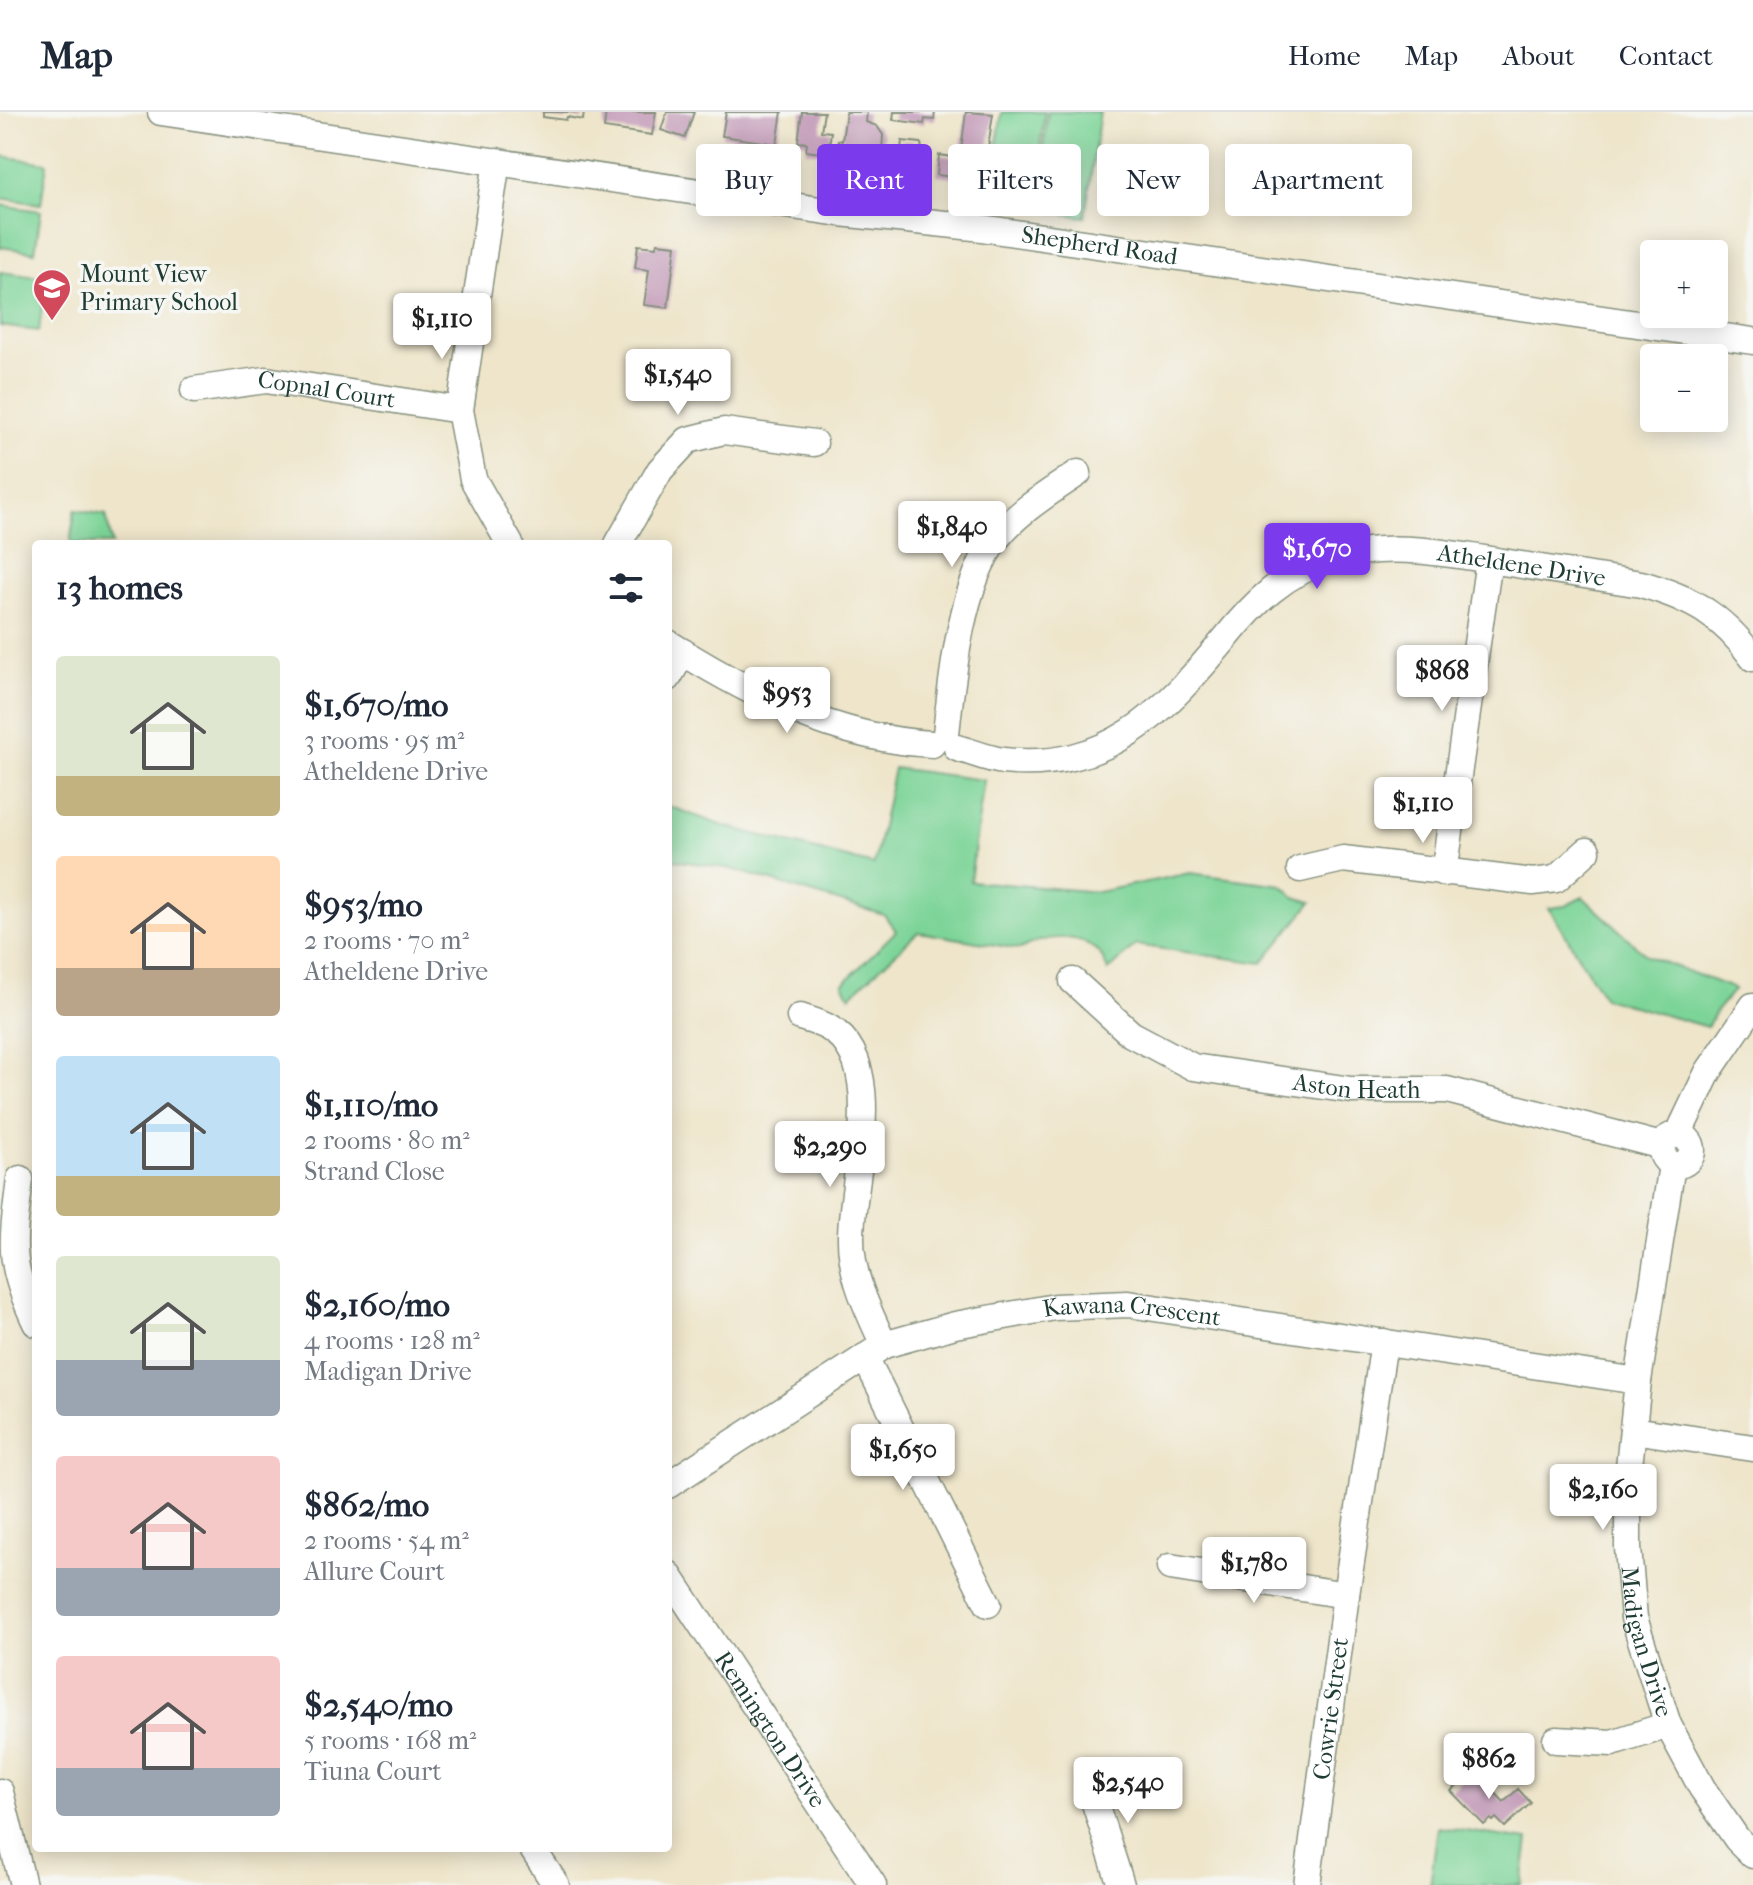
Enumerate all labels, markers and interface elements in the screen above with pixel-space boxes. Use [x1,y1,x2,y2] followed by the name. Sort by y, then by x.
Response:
[40,33,113,78] text: Map
[1288,39,1361,72] text: Home
[1405,39,1458,72] text: Map
[1502,39,1575,72] text: About
[1619,39,1713,72] text: Contact
[696,144,801,216] chip: Buy
[817,144,932,216] chip: Rent
[948,144,1081,216] chip: Filters
[1097,144,1209,216] chip: New
[1225,144,1412,216] chip: Apartment
[1020,220,1180,271] street label: Shepherd Road
[1640,240,1728,432] map controls
[1640,240,1728,328] button: +
[80,260,238,316] place label: Mount View Primary School
[31,267,73,322] school or university icon: Mount View Primary School
[377,293,507,361] pin: $1,110
[411,303,473,334] text: $1,110
[1640,344,1728,432] button: −
[613,349,743,417] pin: $1,540
[644,359,712,390] text: $1,540
[256,365,398,414] street label: Copnal Court
[887,501,1017,569] pin: $1,840
[916,511,988,542] text: $1,840
[1252,523,1382,591] pin: $1,670
[1282,533,1352,564] text: $1,670
[1435,538,1608,592] street label: Atheldene Drive
[604,566,648,610] icon: filters
[56,568,183,608] text: 13 homes
[1395,645,1489,713] pin: $868
[1415,655,1469,686] text: $868
[740,667,834,735] pin: $953
[762,677,812,708] text: $953
[304,685,449,725] text: $1,670/mo
[120,688,216,784] icon: home
[304,725,464,756] text: 3 rooms · 95 m²
[304,756,488,787] text: Atheldene Drive
[1358,777,1488,845] pin: $1,110
[1392,787,1454,818] text: $1,110
[304,885,423,925] text: $953/mo
[120,888,216,984] icon: home
[304,925,469,956] text: 2 rooms · 70 m²
[304,956,488,987] text: Atheldene Drive
[1290,1068,1421,1104] street label: Aston Heath
[304,1085,438,1125] text: $1,110/mo
[120,1088,216,1184] icon: home
[765,1121,895,1189] pin: $2,290
[304,1125,470,1156] text: 2 rooms · 80 m²
[793,1131,867,1162] text: $2,290
[304,1156,445,1187] text: Strand Close
[304,1285,450,1325] text: $2,160/mo
[120,1288,216,1384] icon: home
[1040,1290,1223,1332] street label: Kawana Crescent
[304,1325,480,1356] text: 4 rooms · 128 m²
[304,1356,472,1387] text: Madigan Drive
[838,1424,968,1492] pin: $1,650
[869,1434,937,1465] text: $1,650
[1538,1464,1668,1532] pin: $2,160
[1568,1474,1638,1505] text: $2,160
[304,1485,429,1525] text: $862/mo
[120,1488,216,1584] icon: home
[304,1525,469,1556] text: 2 rooms · 54 m²
[1189,1537,1319,1605] pin: $1,780
[1220,1547,1288,1578] text: $1,780
[304,1556,445,1587] text: Allure Court
[1616,1565,1679,1721] street label: Madigan Drive
[1307,1635,1354,1781] street label: Cowrie Street
[709,1646,832,1813] street label: Remington Drive
[304,1685,453,1725] text: $2,540/mo
[120,1688,216,1784] icon: home
[304,1725,476,1756] text: 5 rooms · 168 m²
[1442,1733,1536,1801] pin: $862
[1462,1743,1516,1774] text: $862
[304,1756,442,1787] text: Tiuna Court
[1063,1757,1193,1825] pin: $2,540
[1092,1767,1164,1798] text: $2,540

